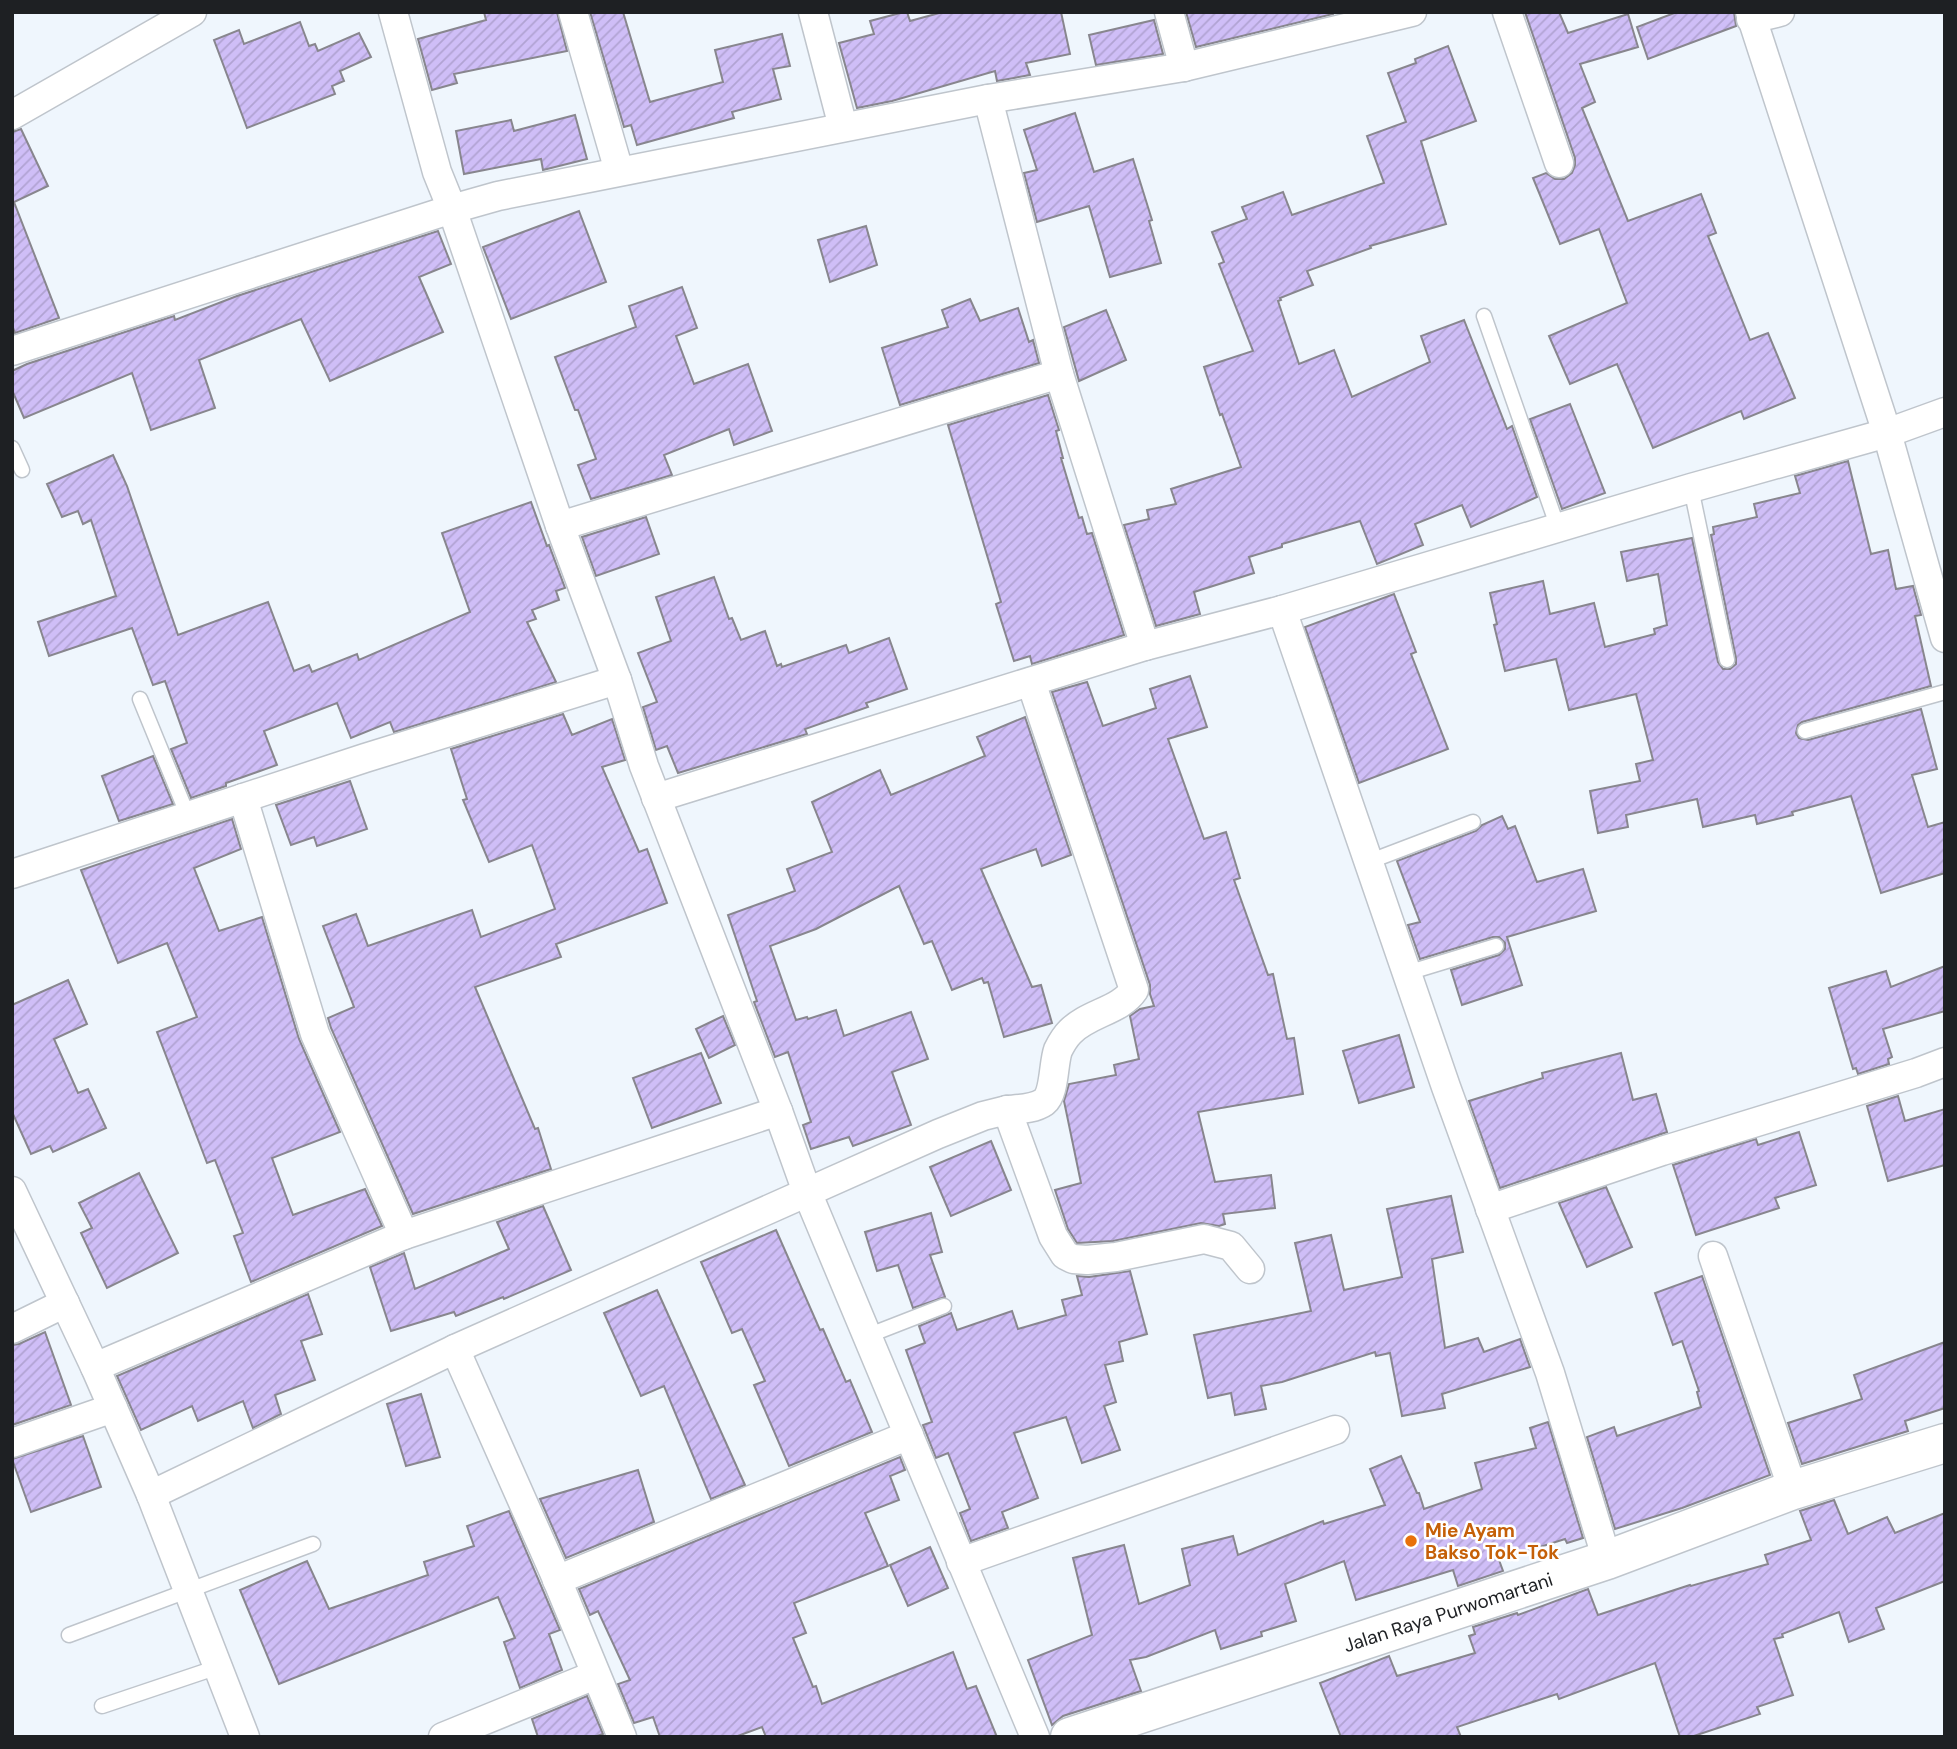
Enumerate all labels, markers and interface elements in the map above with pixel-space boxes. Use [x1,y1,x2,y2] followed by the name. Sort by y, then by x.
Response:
[1425,1518,1559,1565] place label: Mie Ayam Bakso Tok-Tok
[1403,1533,1419,1549] marker: Mie Ayam Bakso Tok-Tok
[1340,1567,1556,1658] street label: Jalan Raya Purwomartani

